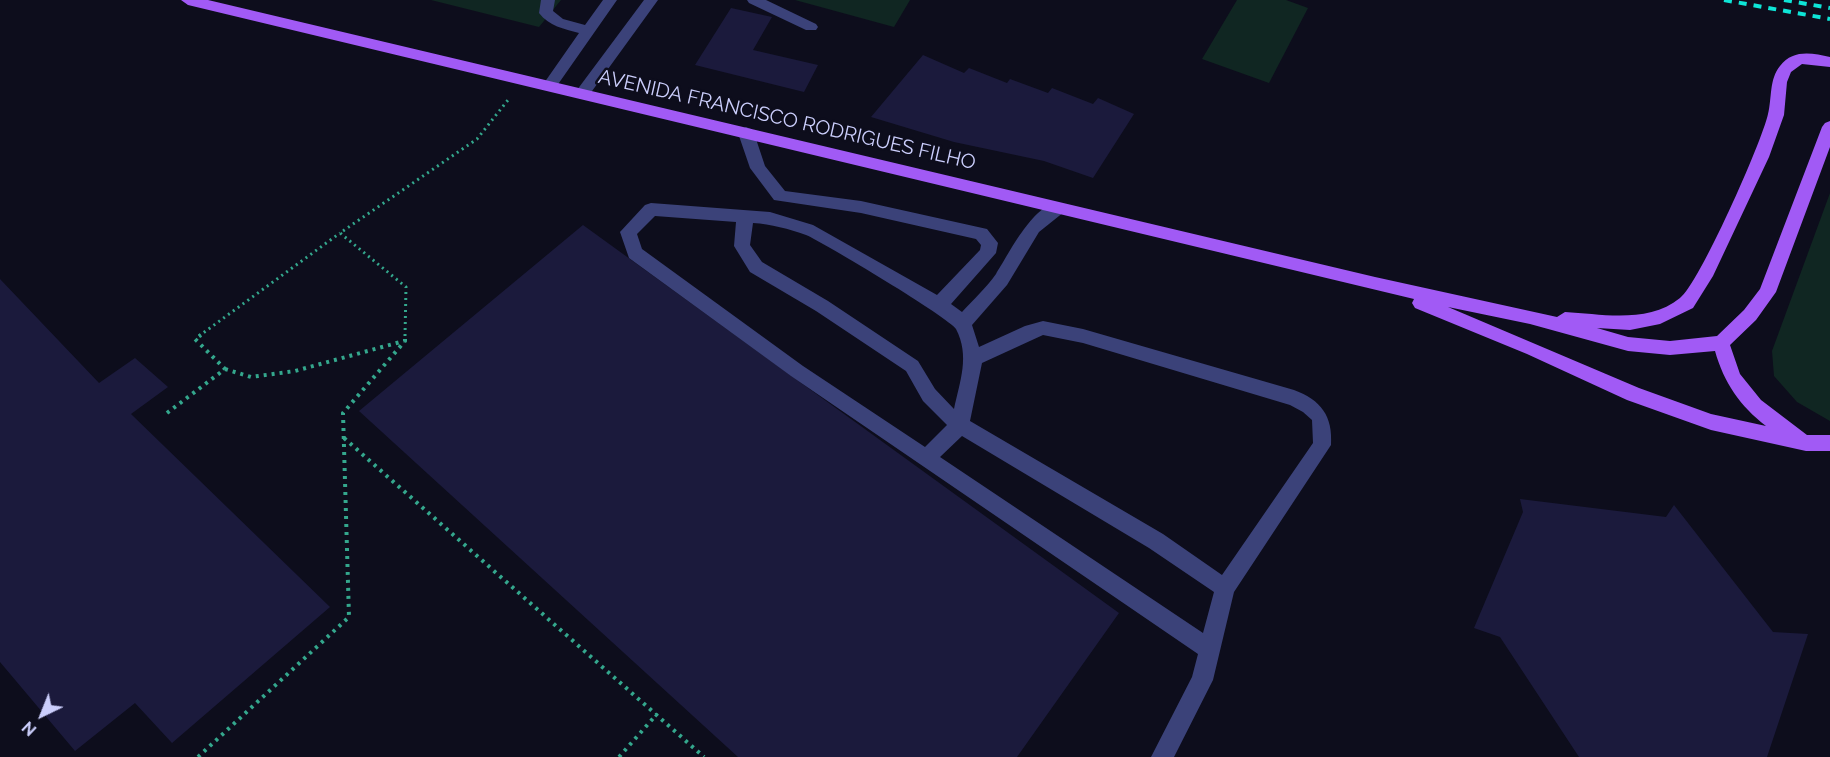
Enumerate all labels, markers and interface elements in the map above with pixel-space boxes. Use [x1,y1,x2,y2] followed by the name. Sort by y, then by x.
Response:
[596,65,978,175] street label: AVENIDA FRANCISCO RODRIGUES FILHO
[12,685,72,745] north arrow
[18,717,40,740] text: N

